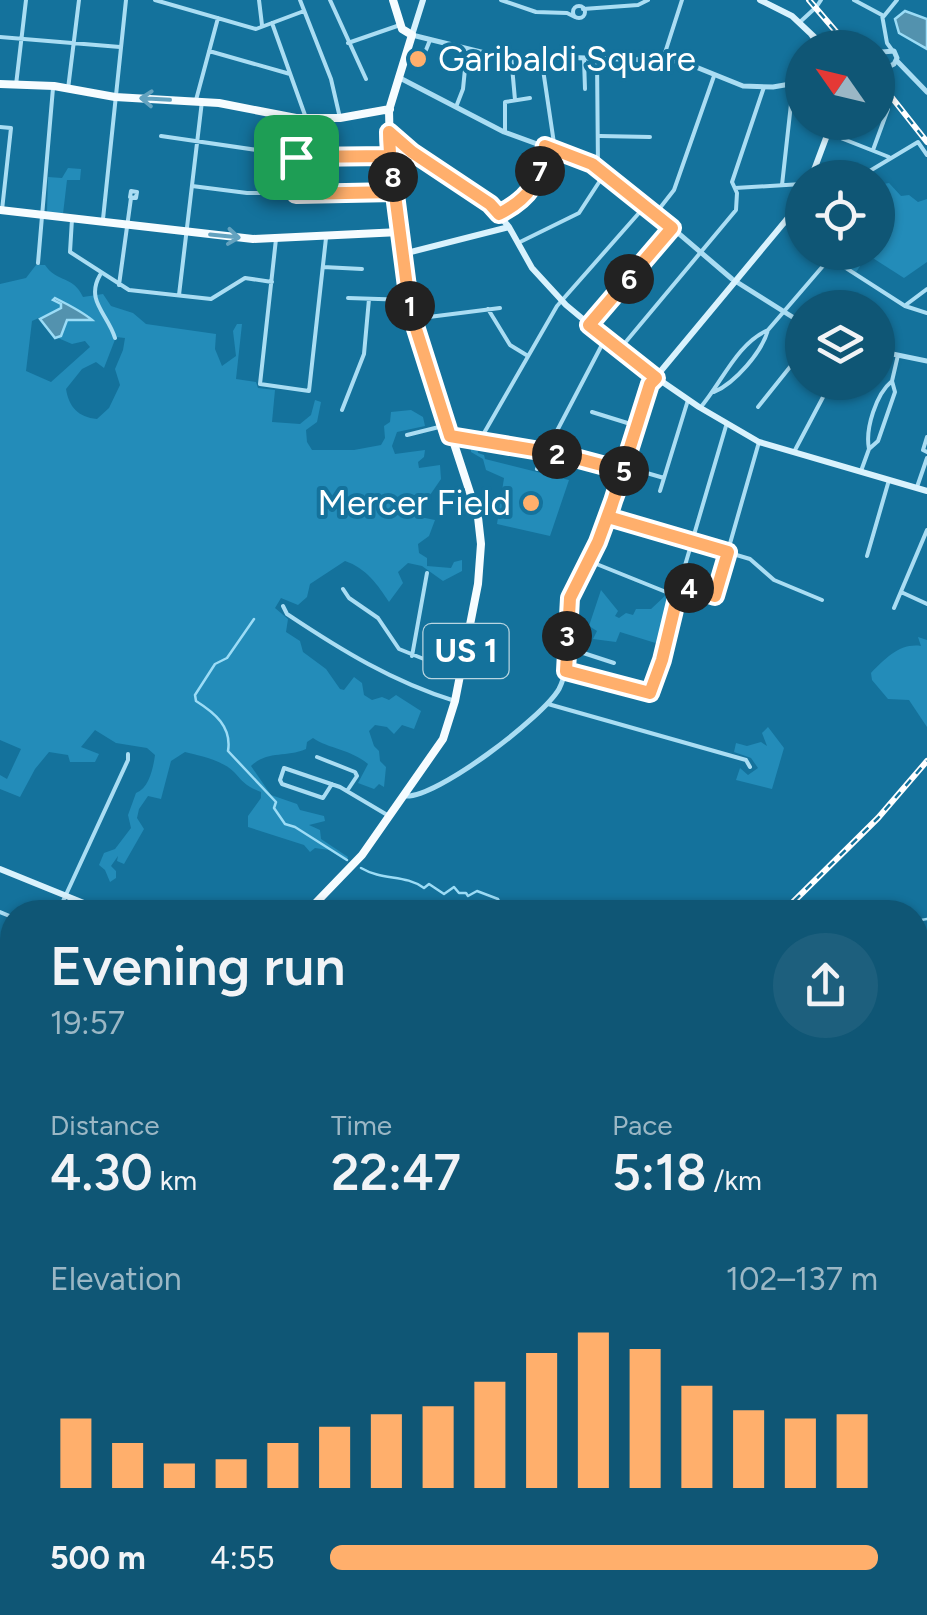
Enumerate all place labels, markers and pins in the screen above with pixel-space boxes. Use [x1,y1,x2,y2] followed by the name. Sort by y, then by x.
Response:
[438,38,696,80] place label: Garibaldi Square
[407,48,429,70] marker: Garibaldi Square
[254,115,339,200] pin
[515,146,565,196] pin: 7
[368,152,418,202] pin: 8
[604,254,654,304] pin: 6
[385,281,435,331] pin: 1
[532,429,582,479] pin: 2
[599,446,649,496] pin: 5
[317,482,511,524] place label: Mercer Field
[520,492,542,514] marker: Mercer Field
[664,563,714,613] pin: 4
[542,611,592,661] pin: 3

